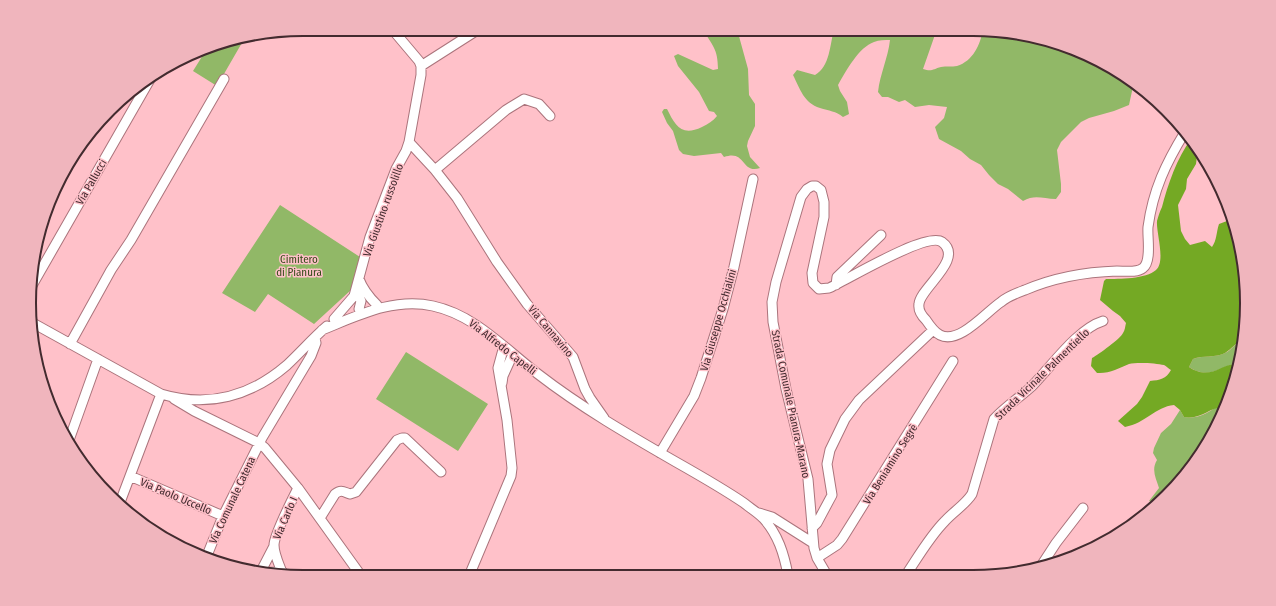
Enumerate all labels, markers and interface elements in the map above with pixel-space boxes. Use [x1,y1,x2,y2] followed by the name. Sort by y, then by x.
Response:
[73,157,110,207] street label: Via Pallucci
[361,162,406,259] street label: Via Giustino russolillo
[276,253,322,279] park label: Cimitero di Pianura
[698,268,739,373] street label: Via Giuseppe Occhialini
[525,303,576,360] street label: Via Cannavino
[466,317,539,378] street label: Via Alfredo Capelli
[993,326,1092,423] street label: Strada Vicinale Palmentiello
[768,329,813,480] street label: Strada Comunale Pianura-Marano
[860,422,920,507] street label: Via Beniamino Segrè
[207,455,258,546] street label: Via Comunale Catena
[138,476,214,517] street label: Via Paolo Uccello
[271,495,300,542] street label: Via Carlo I

